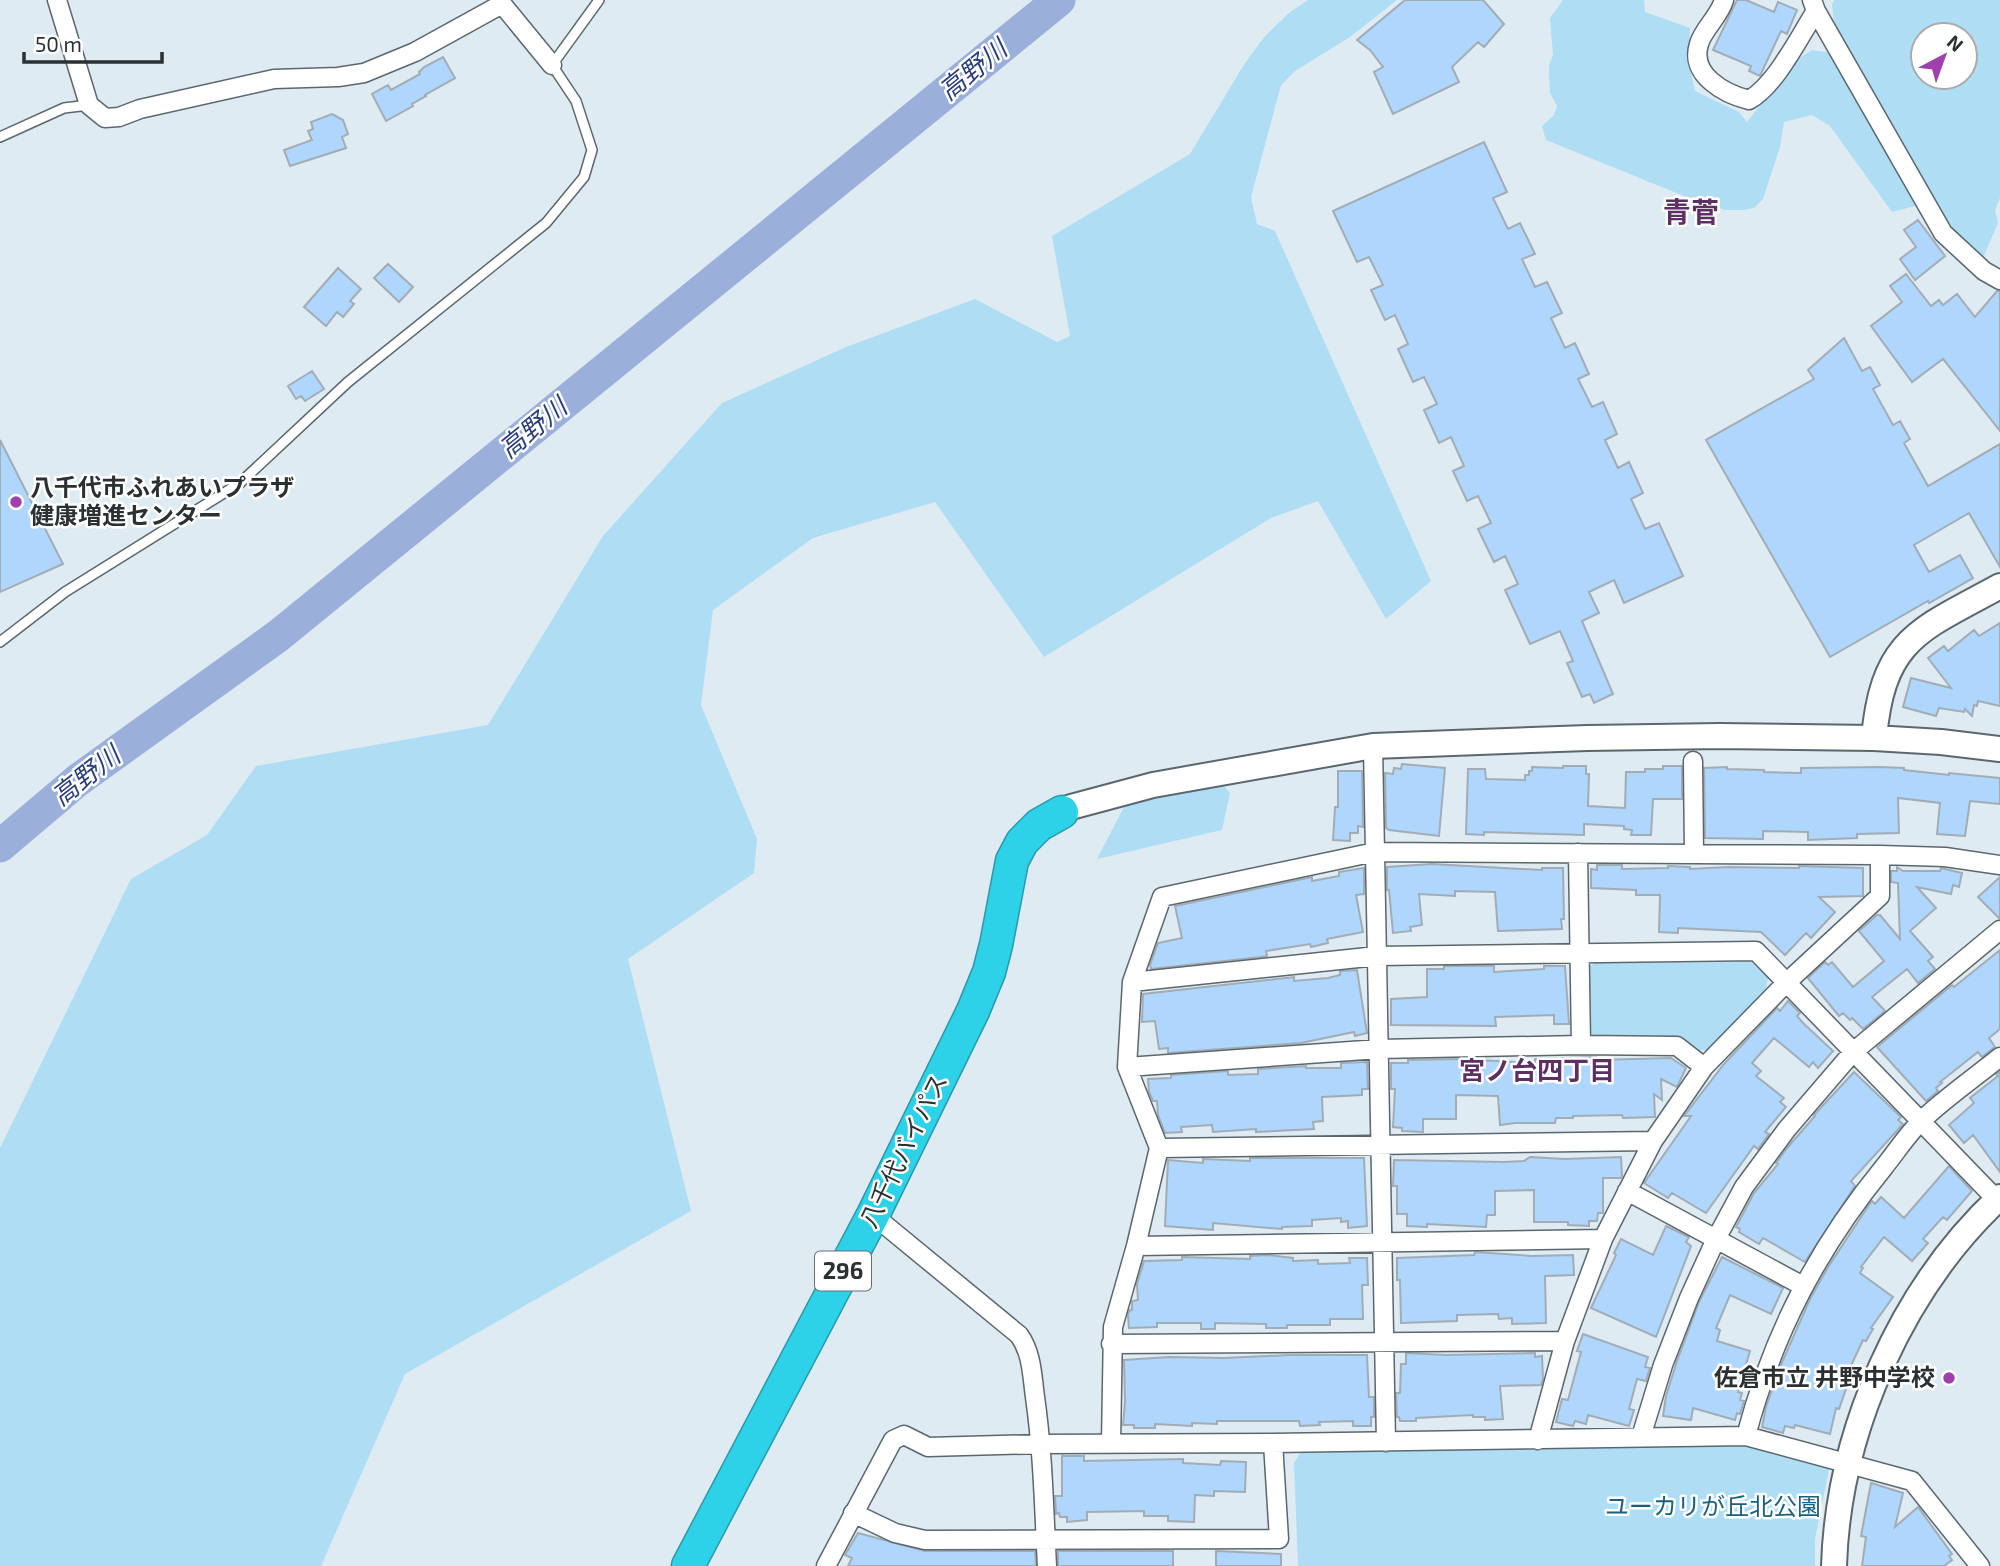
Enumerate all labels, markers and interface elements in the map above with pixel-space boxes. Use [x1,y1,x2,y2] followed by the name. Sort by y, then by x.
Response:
[24,21,163,65] scale bar
[1909,21,1979,91] north arrow
[932,30,1014,105] water label: 高野川
[1943,30,1968,56] text: N
[35,31,82,56] text: 50 m
[1663,194,1719,228] district label: 青菅
[492,388,574,463] water label: 高野川
[30,472,294,529] place label: 八千代市ふれあいプラザ 健康増進センター
[8,494,24,510] marker: 八千代市ふれあいプラザ 健康増進センター
[45,737,128,811] water label: 高野川
[1459,1054,1615,1085] district label: 宮ノ台四丁目
[853,1069,952,1232] street label: 八千代バイパス
[815,1252,871,1290] road number: 296
[1714,1362,1935,1391] place label: 佐倉市立 井野中学校
[1941,1370,1957,1386] marker: 佐倉市立 井野中学校
[1605,1491,1821,1520] park label: ユーカリが丘北公園

